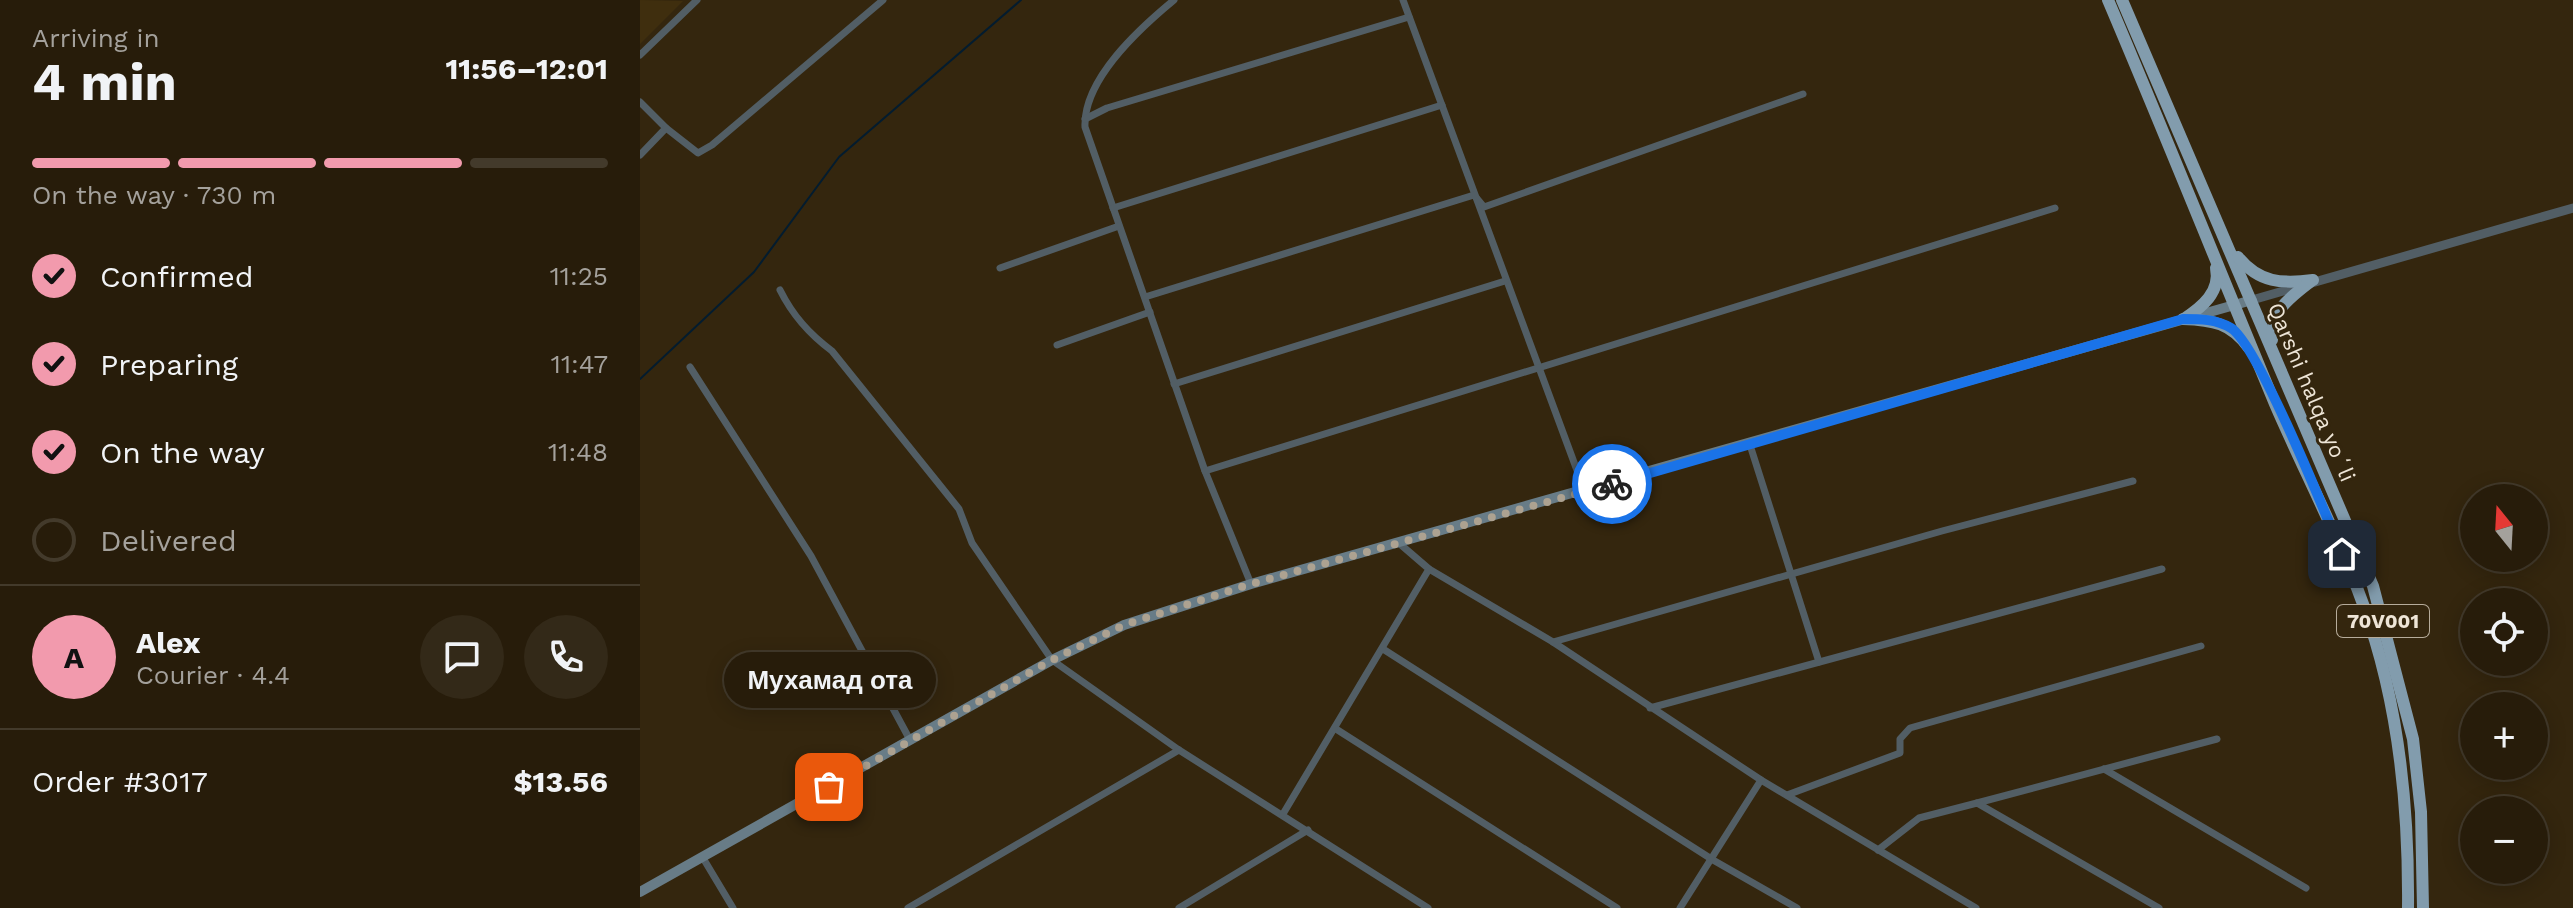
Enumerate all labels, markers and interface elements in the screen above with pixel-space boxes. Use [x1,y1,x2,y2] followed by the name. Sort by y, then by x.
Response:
[32,23,160,53] text: Arriving in
[445,51,608,86] text: 11:56–12:01
[32,52,177,113] text: 4 min
[32,180,276,210] text: On the way · 730 m
[32,254,76,298] icon: check
[100,259,254,294] text: Confirmed
[550,261,608,291] text: 11:25
[2263,299,2361,485] street label: Qarshi halqa yoʻli
[32,342,76,386] icon: check
[100,347,238,382] text: Preparing
[551,349,608,379] text: 11:47
[32,430,76,474] icon: check
[100,435,265,470] text: On the way
[548,437,608,467] text: 11:48
[1572,444,1652,524] courier
[1590,462,1634,506] icon: bike
[2460,484,2548,572] north arrow
[2460,484,2548,884] map controls
[2308,520,2376,588] pin
[100,523,237,558] text: Delivered
[2320,532,2364,576] icon: home
[2460,588,2548,676] button: locate
[2337,605,2429,637] road number: 70V001
[420,615,504,699] button: chat
[524,615,608,699] button: phone
[136,625,200,660] text: Alex
[64,640,84,675] text: A
[723,651,935,707] callout: Мухамад ота
[136,660,290,690] text: Courier · 4.4
[747,665,913,695] text: Мухамад ота
[2460,692,2548,780] button: +
[795,753,863,821] pin
[32,764,208,799] text: Order #3017
[513,764,608,799] text: $13.56
[807,765,851,809] icon: bag
[2460,796,2548,884] button: −

